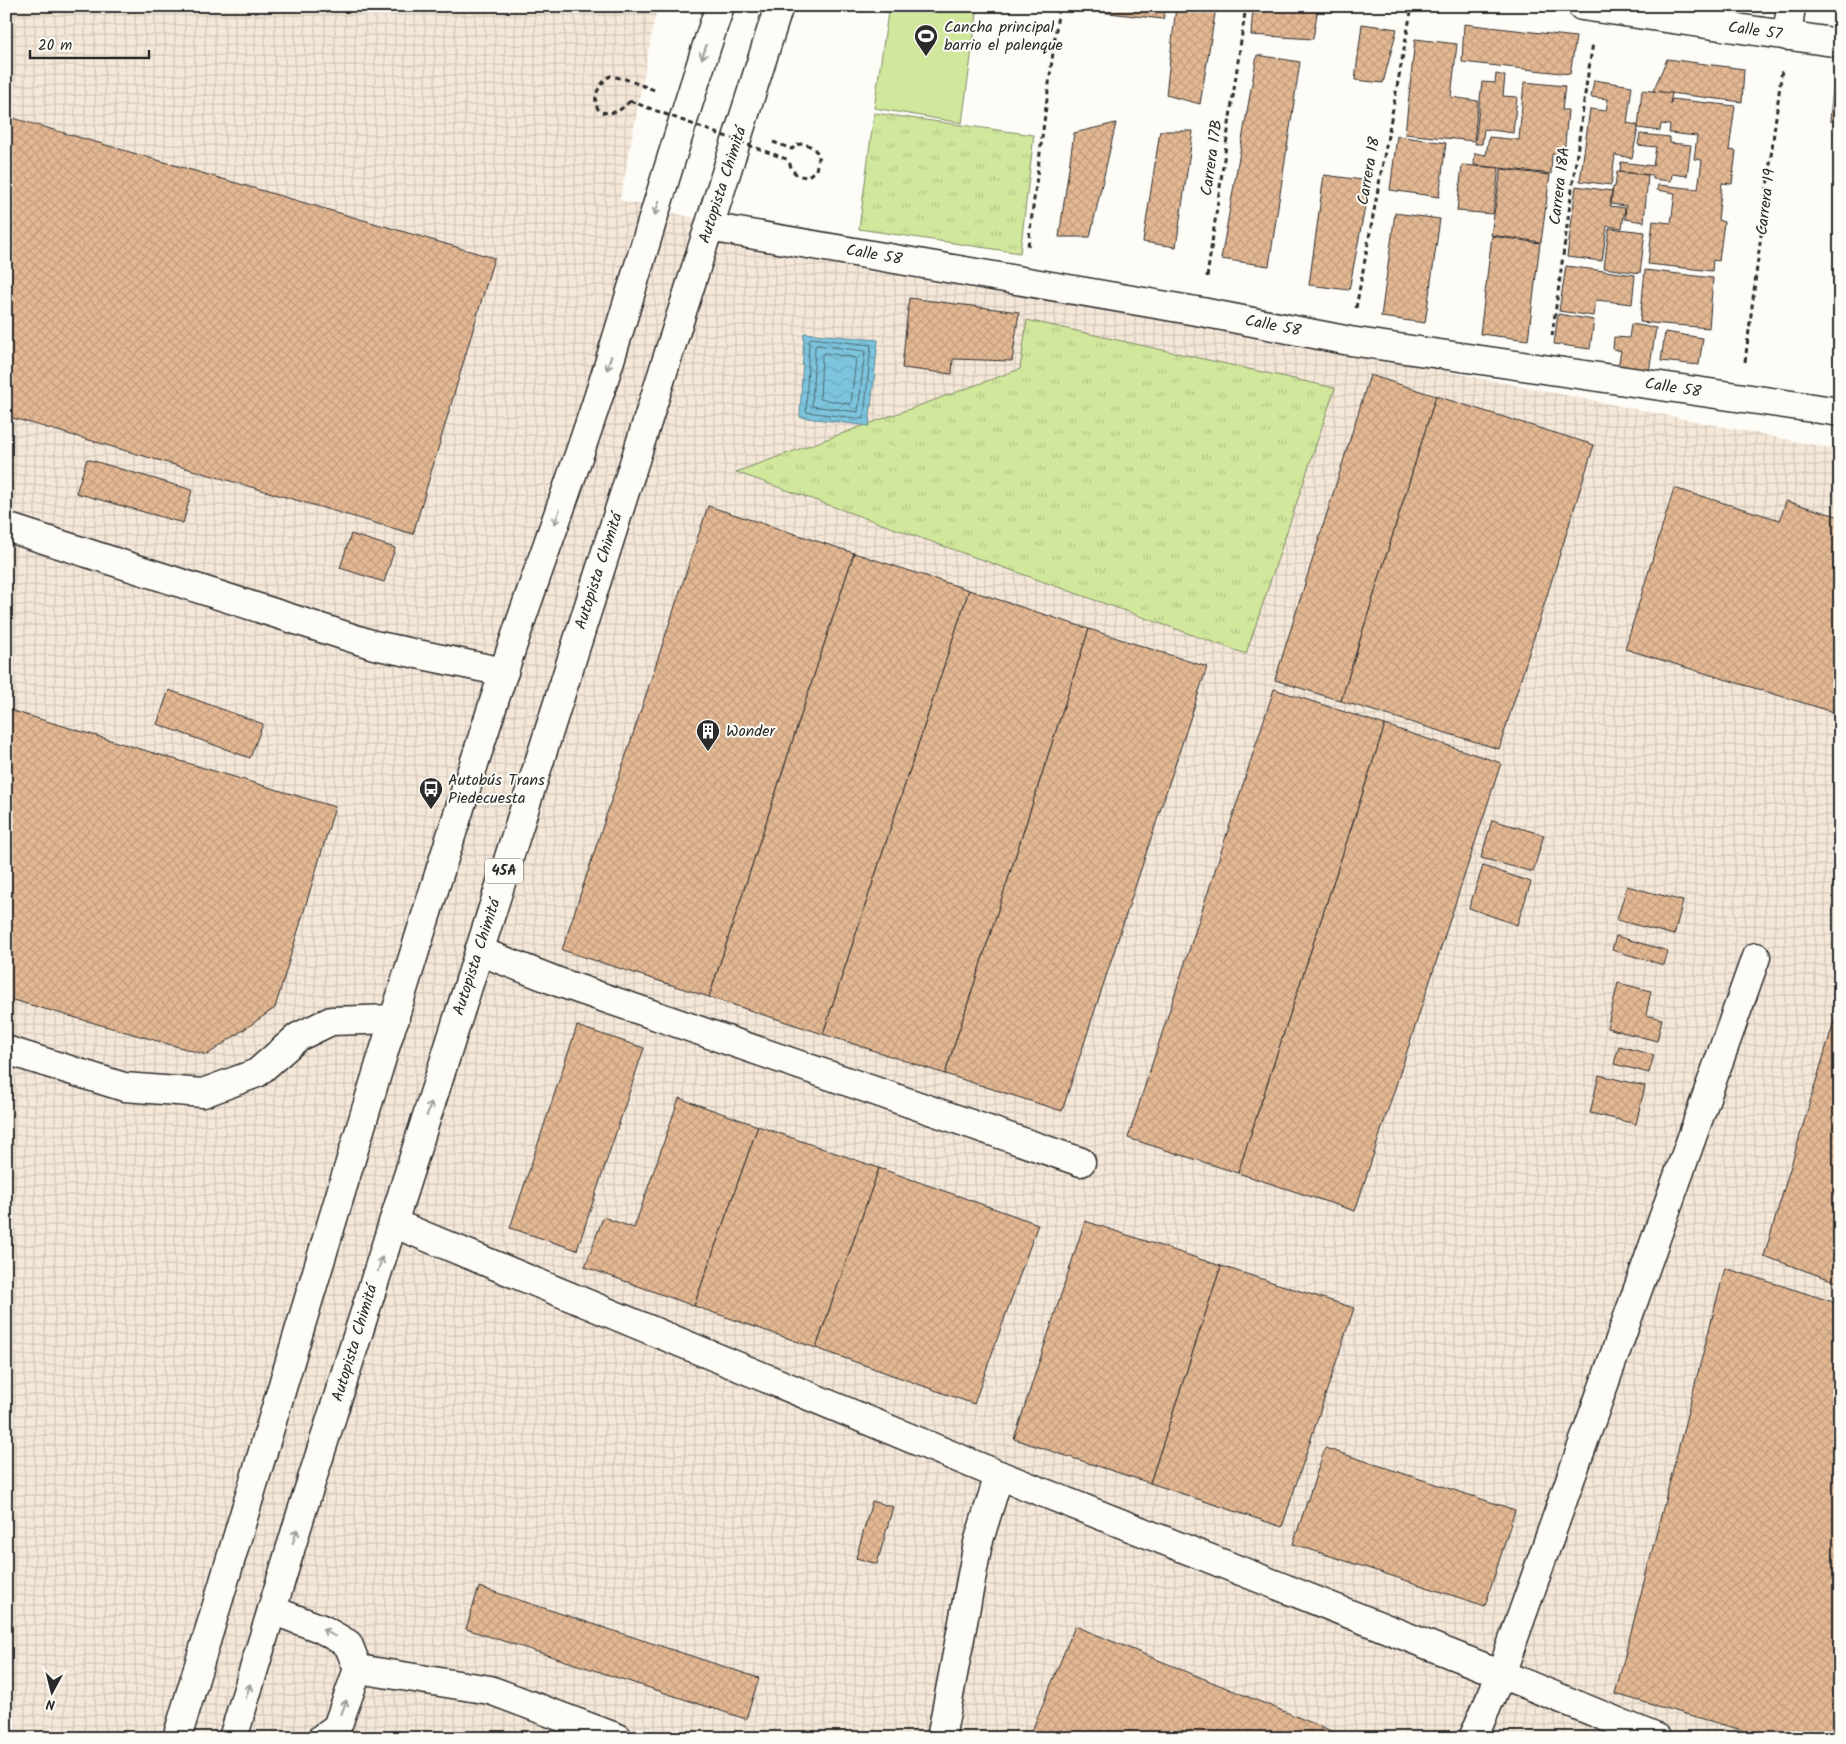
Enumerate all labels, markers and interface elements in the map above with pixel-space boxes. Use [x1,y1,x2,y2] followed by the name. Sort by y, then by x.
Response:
[944,15,1063,58] place label: Cancha principal barrio el palenque
[1726,15,1784,47] street label: Calle 57
[913,23,939,57] sports icon: Cancha principal barrio el palenque
[30,28,149,60] scale bar
[38,34,72,58] text: 20 m
[699,44,708,60] one-way arrow
[1194,118,1230,198] street label: Carrera 17B
[692,122,754,247] street label: Autopista Chimitá
[1351,135,1387,207] street label: Carrera 18
[1543,145,1577,226] street label: Carrera 18A
[1750,167,1783,237] street label: Carrera 19
[652,200,661,215] one-way arrow
[844,238,904,272] street label: Calle 58
[1243,308,1304,344] street label: Calle 58
[603,355,613,371] one-way arrow
[1643,371,1703,405] street label: Calle 58
[568,508,630,633] street label: Autopista Chimitá
[552,509,561,524] one-way arrow
[695,718,721,752] building icon: Wonder
[726,719,776,744] place label: Wonder
[448,768,545,811] place label: Autobús Trans Piedecuesta
[418,776,444,810] bus stop icon: Autobús Trans Piedecuesta
[485,858,523,884] road number: 45A
[446,894,508,1019] street label: Autopista Chimitá
[425,1101,434,1117] one-way arrow
[376,1256,385,1272] one-way arrow
[325,1280,385,1405] street label: Autopista Chimitá
[290,1528,300,1544] one-way arrow
[322,1628,336,1638] one-way arrow
[28,1666,78,1716] north arrow
[243,1683,253,1699] one-way arrow
[45,1692,56,1715] text: N
[340,1699,349,1715] one-way arrow

